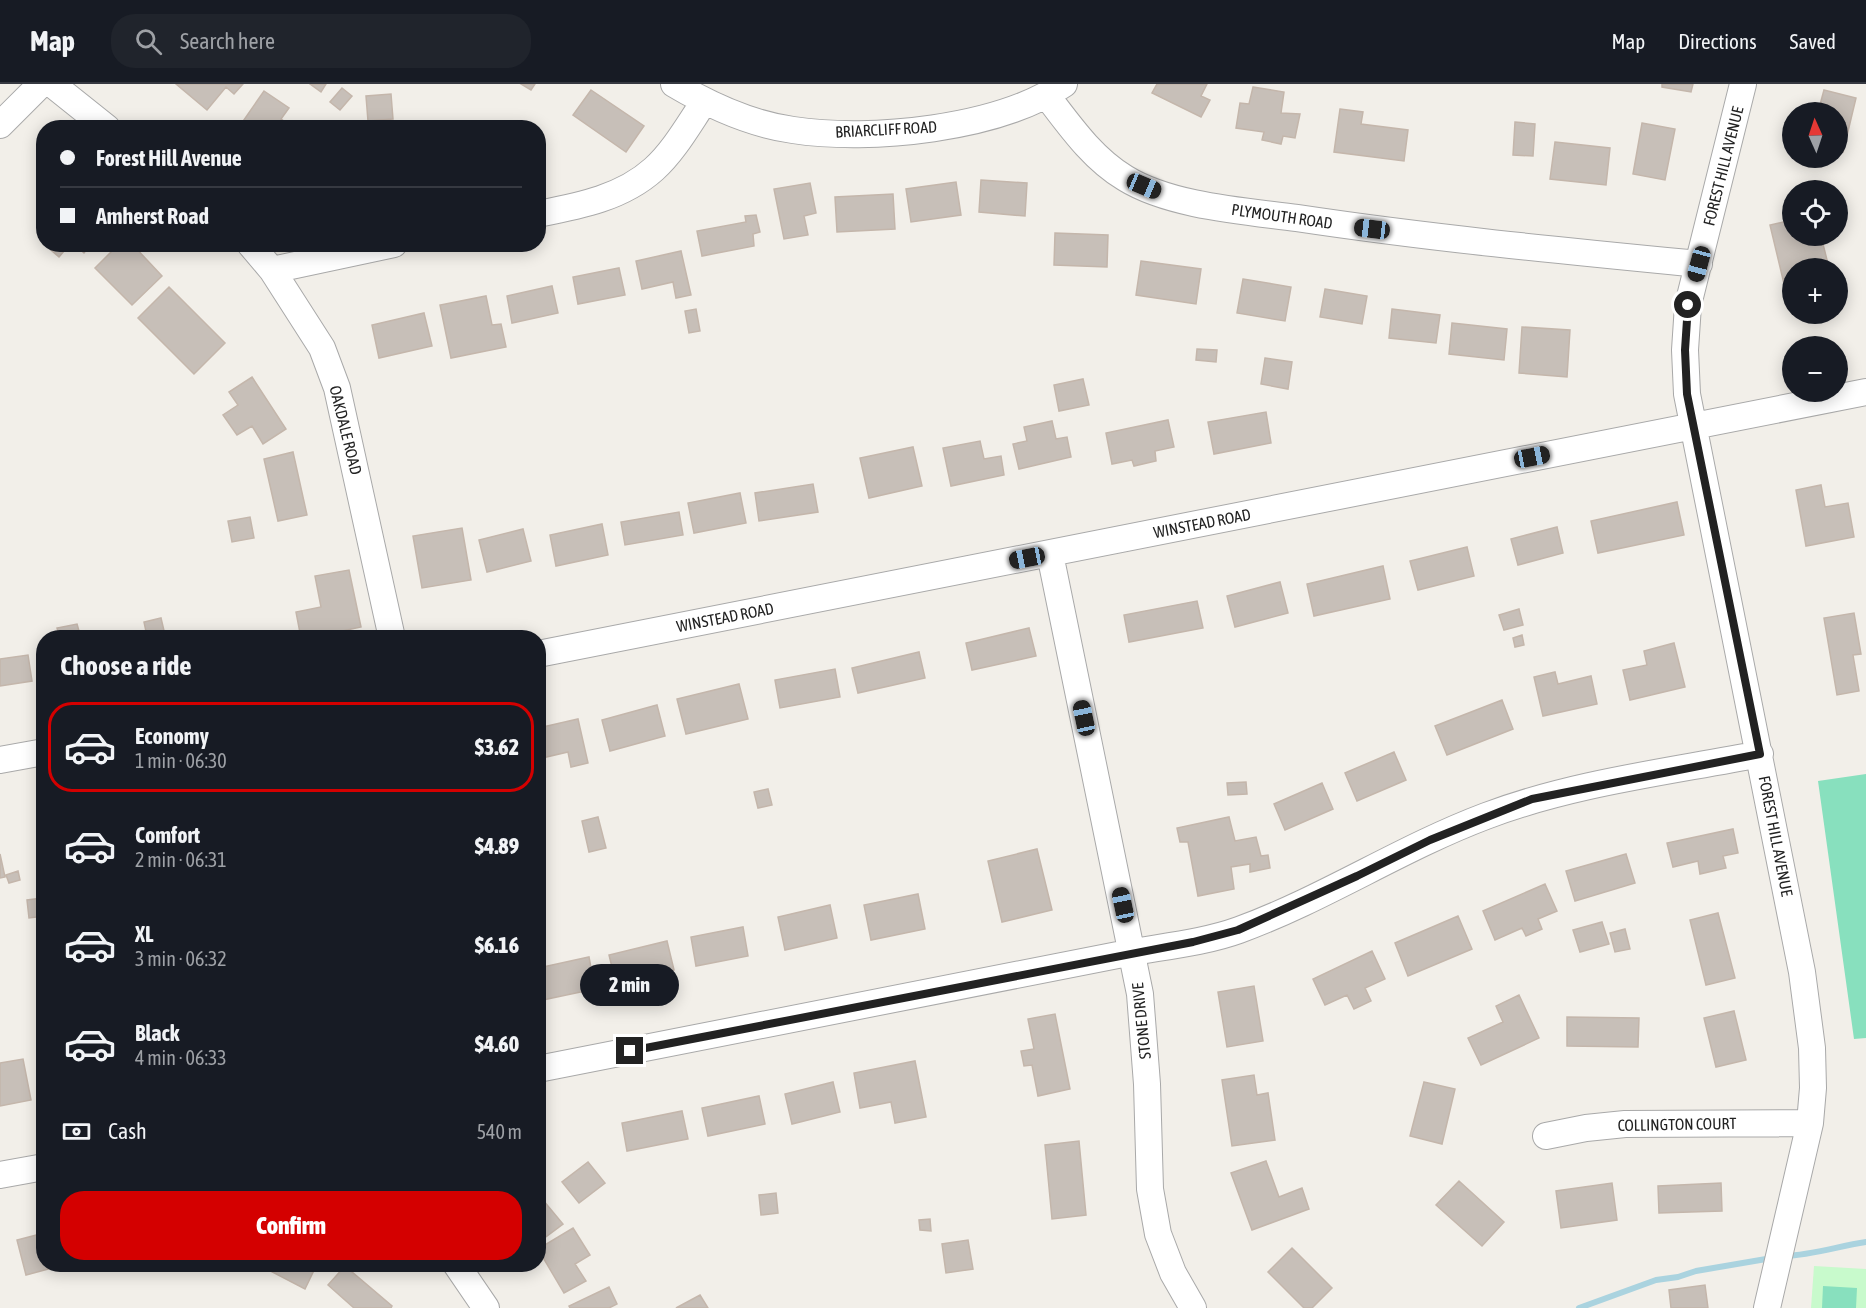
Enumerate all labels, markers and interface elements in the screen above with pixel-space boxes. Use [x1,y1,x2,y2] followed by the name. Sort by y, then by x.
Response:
[111,14,531,68] search box
[30,25,75,57] text: Map
[132,25,165,58] icon: search
[180,28,275,54] text: Search here
[1611,29,1645,53] text: Map
[1678,29,1757,53] text: Directions
[1790,29,1836,53] text: Saved
[1782,102,1848,168] north arrow
[1782,102,1848,402] map controls
[1699,104,1747,228] street label: FOREST HILL AVENUE
[835,117,937,141] street label: BRIARCLIFF ROAD
[96,145,242,171] text: Forest Hill Avenue
[1124,171,1164,201] car
[1782,180,1848,246] button: locate
[1230,200,1334,232] street label: PLYMOUTH ROAD
[96,203,209,229] text: Amherst Road
[1353,218,1391,240] car
[1686,244,1712,284] car
[1782,258,1848,324] button: +
[1674,291,1701,318] route start
[1782,336,1848,402] button: −
[326,384,366,476] street label: OAKDALE ROAD
[1513,445,1551,469] car
[1152,505,1252,541] street label: WINSTEAD ROAD
[1008,546,1046,570] car
[675,599,775,635] street label: WINSTEAD ROAD
[60,650,192,681] text: Choose a ride
[1071,699,1097,737] car
[63,720,117,774] icon: car
[135,723,209,749] text: Economy
[475,734,519,760] text: $3.62
[135,749,227,772] text: 1 min · 06:30
[1755,774,1797,898] street label: FOREST HILL AVENUE
[63,819,117,873] icon: car
[135,822,200,848] text: Comfort
[475,833,519,859] text: $4.89
[135,848,227,871] text: 2 min · 06:31
[1110,886,1136,924] car
[63,918,117,972] icon: car
[135,921,153,947] text: XL
[475,932,519,958] text: $6.16
[135,947,227,970] text: 3 min · 06:32
[580,964,680,1006] callout: 2 min
[609,973,650,996] text: 2 min
[1128,982,1154,1060] street label: STONE DRIVE
[63,1017,117,1071] icon: car
[135,1020,179,1046] text: Black
[475,1031,519,1057] text: $4.60
[616,1037,643,1064] route end
[135,1046,227,1069] text: 4 min · 06:33
[1617,1114,1737,1134] street label: COLLINGTON COURT
[60,1115,93,1148] icon: cash
[108,1118,147,1144] text: Cash
[477,1120,522,1143] text: 540 m
[60,1191,522,1260] button: Confirm

